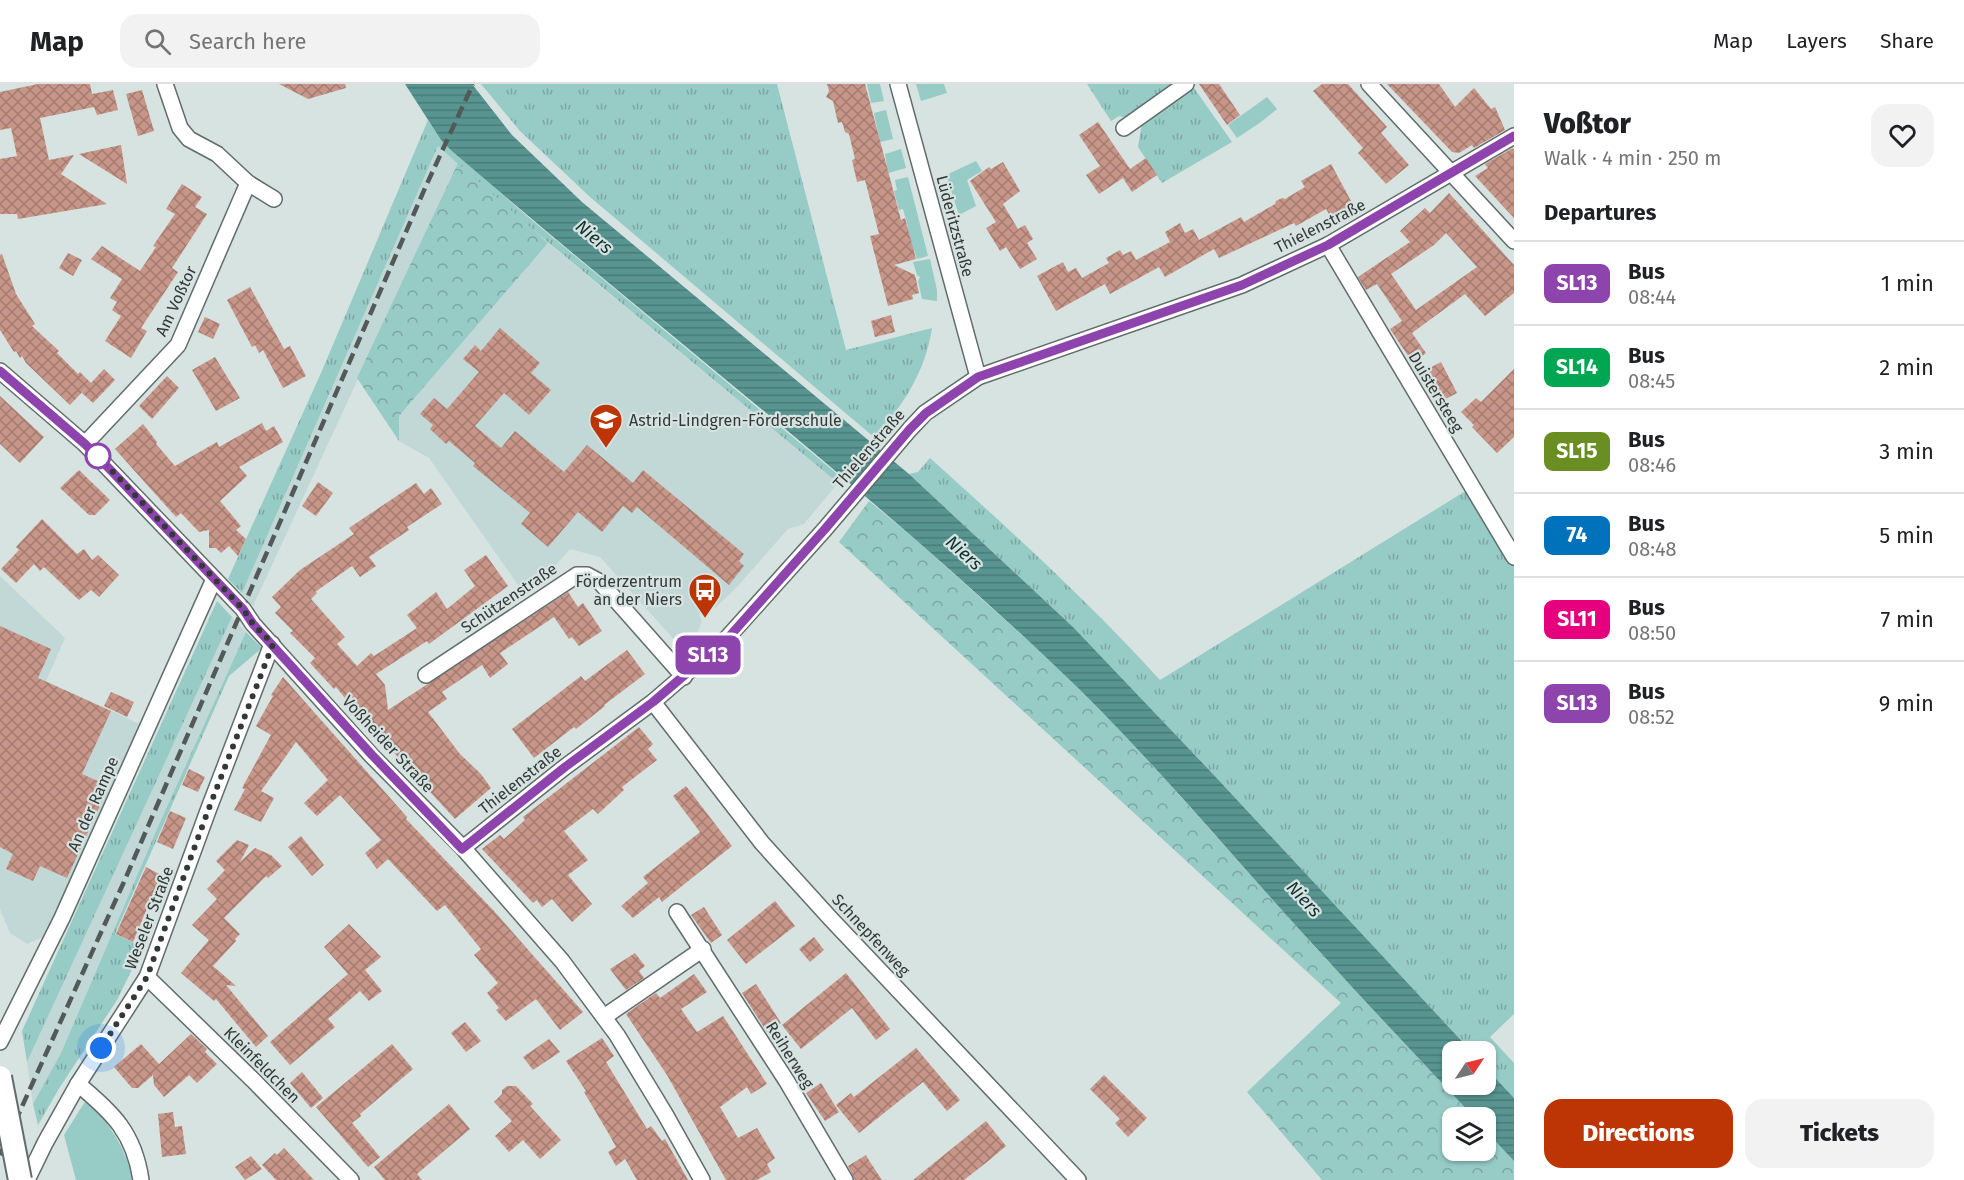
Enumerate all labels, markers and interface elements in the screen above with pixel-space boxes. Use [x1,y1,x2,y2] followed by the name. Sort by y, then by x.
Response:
[120,14,540,68] search box
[30,25,84,58] text: Map
[141,25,174,58] icon: search
[189,28,307,55] text: Search here
[1713,28,1753,54] text: Map
[1786,28,1847,54] text: Layers
[1880,28,1934,54] text: Share
[1871,104,1934,167] button: heart
[1544,107,1631,140] text: Voßtor
[1544,146,1721,170] text: Walk · 4 min · 250 m
[932,173,978,279] street label: Lüderitzstraße
[1271,195,1369,257] street label: Thielenstraße
[1544,199,1656,226] text: Departures
[571,215,617,259] water label: Niers
[1628,258,1665,285] text: Bus
[151,262,201,339] street label: Am Voßtor
[1557,270,1597,296] text: SL13
[1881,270,1934,297] text: 1 min
[1628,285,1676,309] text: 08:44
[1628,342,1665,369] text: Bus
[1405,348,1468,436] street label: Duistersteeg
[1556,354,1598,380] text: SL14
[1879,354,1934,381] text: 2 min
[1628,369,1675,393] text: 08:45
[588,402,624,449] school or university icon: Astrid-Lindgren-Förderschule
[829,405,909,493] street label: Thielenstraße
[629,411,842,430] place label: Astrid-Lindgren-Förderschule
[1628,426,1665,453] text: Bus
[1556,438,1598,464] text: SL15
[1879,438,1934,465] text: 3 min
[85,443,111,469] unlabelled marker
[1628,453,1676,477] text: 08:46
[1628,510,1665,537] text: Bus
[1567,522,1587,548] text: 74
[1879,522,1934,549] text: 5 min
[941,531,987,575] water label: Niers
[1628,537,1677,561] text: 08:48
[457,559,561,637] street label: Schützenstraße
[575,572,682,609] place label: Förderzentrum an der Niers
[687,572,723,619] bus stop icon: Förderzentrum an der Niers
[1628,594,1665,621] text: Bus
[1557,606,1597,632] text: SL11
[1880,606,1934,633] text: 7 min
[1628,621,1676,645] text: 08:50
[666,636,750,674] line badge: SL13
[688,642,728,668] text: SL13
[1628,678,1665,705] text: Bus
[1557,690,1597,716] text: SL13
[1879,690,1934,717] text: 9 min
[338,692,438,796] street label: Voßheider Straße
[1628,705,1675,729] text: 08:52
[475,742,565,818] street label: Thielenstraße
[64,754,122,854] street label: An der Rampe
[121,864,177,972] street label: Weseler Straße
[1282,876,1326,922] water label: Niers
[828,890,914,980] street label: Schnepfenweg
[762,1018,818,1093] street label: Reiherweg
[220,1023,304,1107] street label: Kleinfeldchen
[86,1033,116,1063] your location
[1442,1041,1496,1095] north arrow
[1442,1041,1496,1161] map controls
[1544,1099,1733,1168] button: Directions
[1745,1099,1934,1168] button: Tickets
[1442,1107,1496,1161] button: layers

